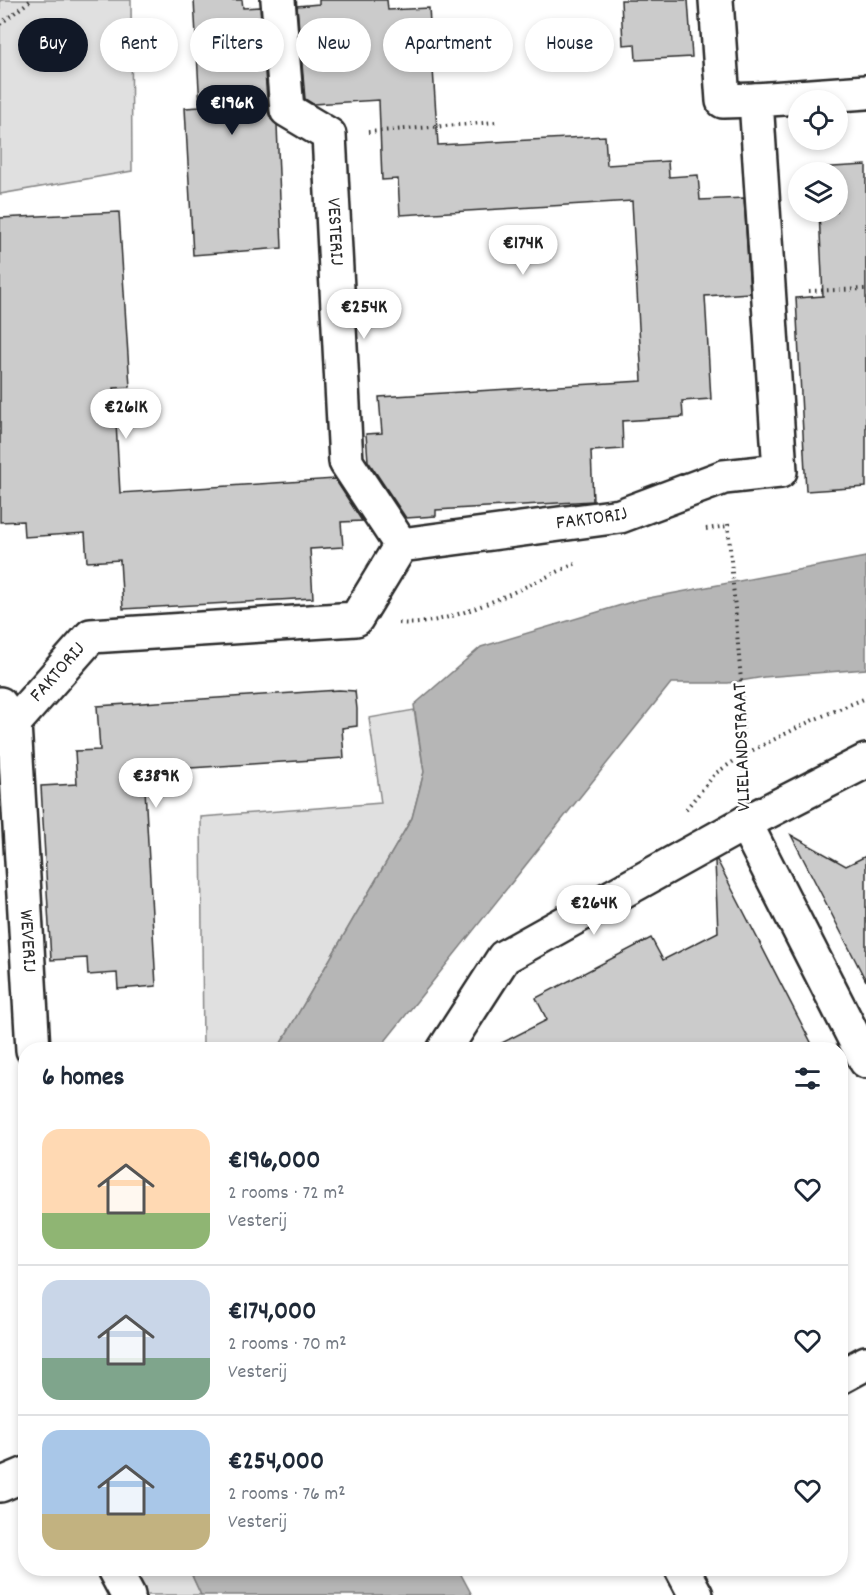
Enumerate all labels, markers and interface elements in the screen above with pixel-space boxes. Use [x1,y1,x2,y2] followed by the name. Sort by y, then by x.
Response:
[18,18,88,72] chip: Buy
[100,18,178,72] chip: Rent
[190,18,284,72] chip: Filters
[296,18,371,72] chip: New
[383,18,513,72] chip: Apartment
[525,18,614,72] chip: House
[190,85,274,136] pin: €196K
[210,90,254,118] text: €196K
[788,90,848,222] map controls
[788,90,848,150] button: locate
[788,162,848,222] button: layers
[318,197,350,266] street label: VESTERIJ
[481,225,565,276] pin: €174K
[503,230,543,258] text: €174K
[322,289,406,340] pin: €254K
[341,294,387,322] text: €254K
[84,389,168,440] pin: €261K
[104,394,148,422] text: €261K
[554,500,632,538] street label: FAKTORIJ
[24,637,93,709] street label: FAKTORIJ
[727,682,759,812] street label: VLIELANDSTRAAT
[114,758,198,809] pin: €389K
[133,763,179,791] text: €389K
[552,885,636,936] pin: €264K
[570,890,618,918] text: €264K
[11,909,42,973] street label: WEVERIJ
[42,1060,124,1097] text: 6 homes
[791,1062,824,1095] icon: filters
[228,1143,320,1180] text: €196,000
[90,1153,162,1225] icon: home
[791,1173,824,1206] icon: heart
[228,1180,344,1208] text: 2 rooms · 72 m²
[228,1208,287,1236] text: Vesterij
[228,1294,316,1331] text: €174,000
[90,1304,162,1376] icon: home
[791,1324,824,1357] icon: heart
[228,1331,347,1359] text: 2 rooms · 70 m²
[228,1359,287,1387] text: Vesterij
[228,1444,324,1481] text: €254,000
[90,1454,162,1526] icon: home
[791,1474,824,1507] icon: heart
[228,1481,346,1509] text: 2 rooms · 76 m²
[228,1509,287,1537] text: Vesterij

